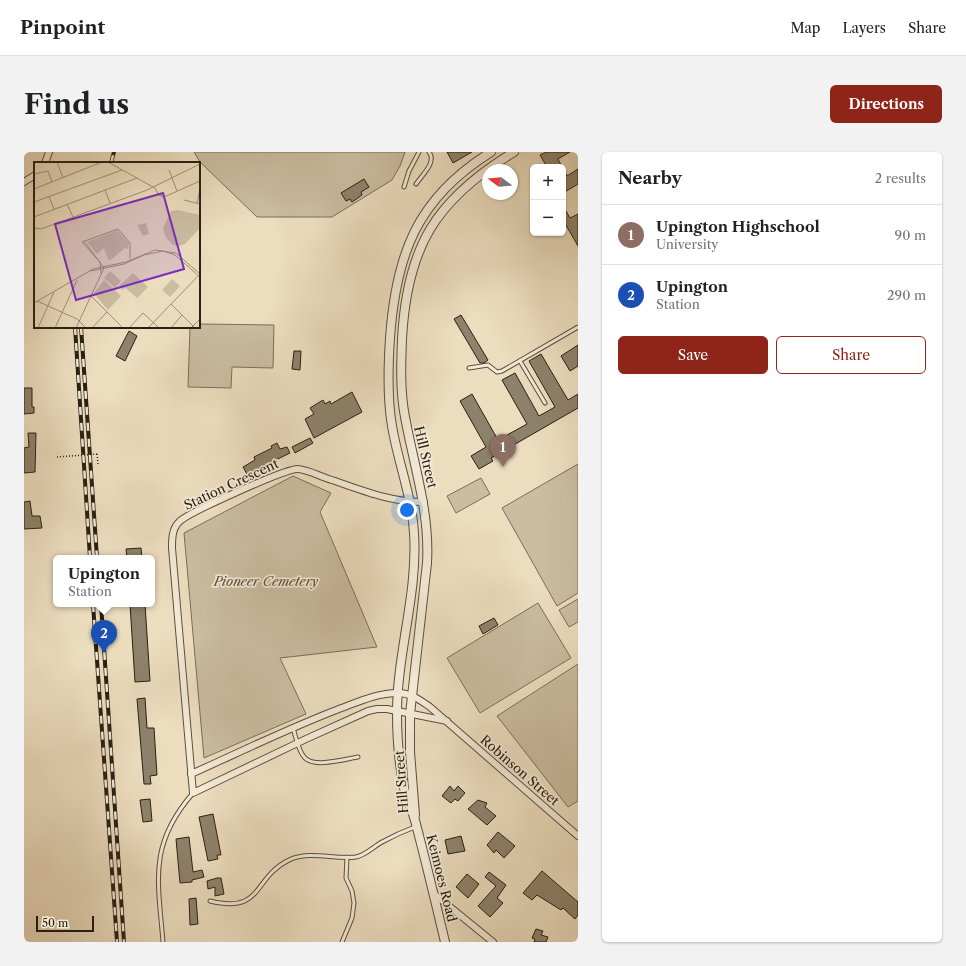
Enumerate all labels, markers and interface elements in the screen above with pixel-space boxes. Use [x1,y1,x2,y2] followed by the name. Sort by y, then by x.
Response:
[20,16,105,39] text: Pinpoint
[790,19,820,37] text: Map
[842,19,886,37] text: Layers
[908,19,946,37] text: Share
[830,85,942,123] button: Directions
[24,87,129,121] text: Find us
[34,162,200,328] inset map
[482,164,518,200] north arrow
[530,164,566,236] map controls
[530,164,566,200] button: +
[618,168,682,188] text: Nearby
[875,170,926,186] text: 2 results
[530,200,566,236] button: −
[656,217,820,236] text: Upington Highschool
[628,227,634,243] text: 1
[895,227,926,243] text: 90 m
[656,236,719,252] text: University
[656,277,728,296] text: Upington
[627,287,635,303] text: 2
[887,287,926,303] text: 290 m
[656,296,700,312] text: Station
[618,336,768,374] button: Save
[776,336,926,374] button: Share
[411,424,441,490] street label: Hill Street
[490,434,516,467] pin: 1
[181,455,281,513] street label: Station Crescent
[397,500,417,520] your location
[53,555,155,607] popup
[68,564,140,583] text: Upington
[213,573,319,589] park label: Pioneer Cemetery
[68,583,112,599] text: Station
[91,620,117,653] pin: 2
[477,731,563,809] street label: Robinson Street
[391,750,411,814] street label: Hill Street
[423,833,461,923] street label: Keimoes Road
[36,914,94,933] scale bar
[42,916,68,930] text: 50 m

